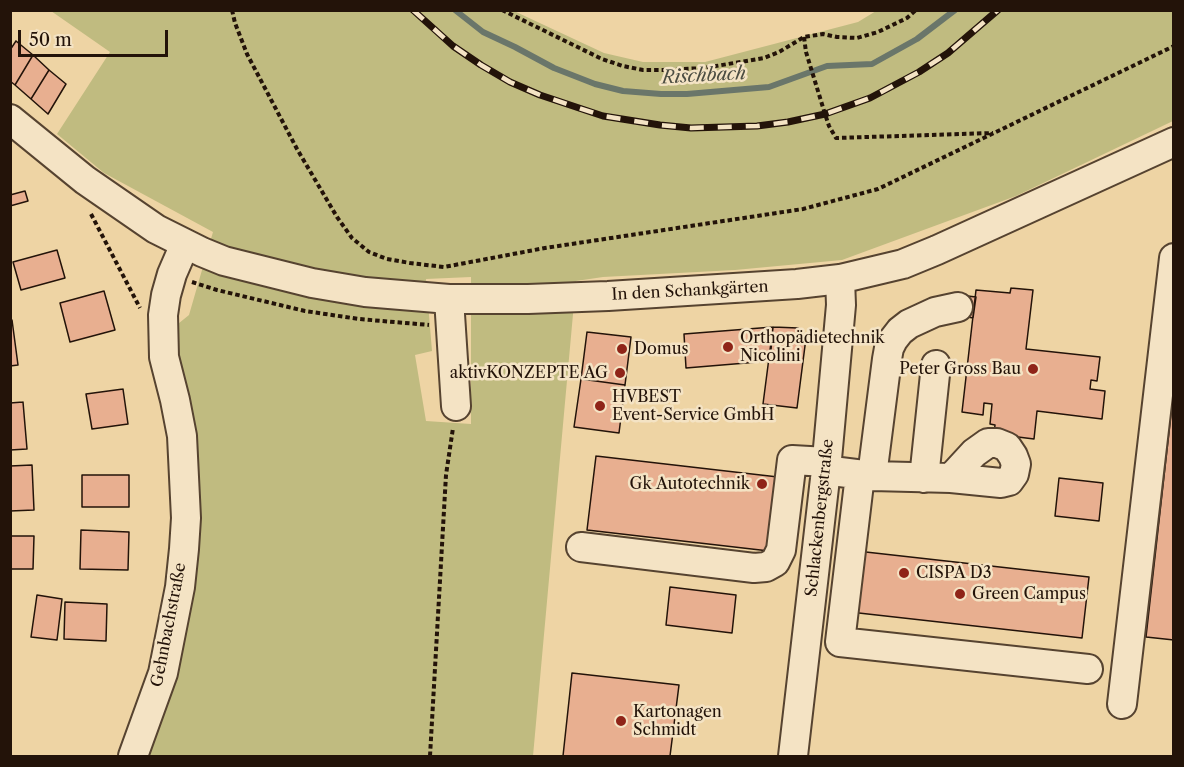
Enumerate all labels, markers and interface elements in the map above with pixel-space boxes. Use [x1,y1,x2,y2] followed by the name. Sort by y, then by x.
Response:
[21,18,171,56] scale bar
[29,29,72,51] text: 50 m
[662,63,746,89] water label: Rischbach
[611,277,769,305] street label: In den Schankgärten
[740,328,885,366] place label: Orthopädietechnik Nicolini
[634,339,688,359] place label: Domus
[721,340,735,354] marker: Orthopädietechnik Nicolini
[615,342,629,356] marker: Domus
[899,359,1021,379] place label: Peter Gross Bau
[1026,362,1040,376] marker: Peter Gross Bau
[450,363,608,383] place label: aktivKONZEPTE AG
[613,366,627,380] marker: aktivKONZEPTE AG
[612,387,774,425] place label: HVBEST Event-Service GmbH
[593,399,607,413] marker: HVBEST Event-Service GmbH
[802,438,838,598] street label: Schlackenbergstraße
[629,474,750,494] place label: Gk Autotechnik
[755,477,769,491] marker: Gk Autotechnik
[148,561,190,689] street label: Gehnbachstraße
[916,563,992,583] place label: CISPA D3
[897,566,911,580] marker: CISPA D3
[972,584,1086,604] place label: Green Campus
[953,587,967,601] marker: Green Campus
[633,702,722,740] place label: Kartonagen Schmidt
[614,714,628,728] marker: Kartonagen Schmidt

